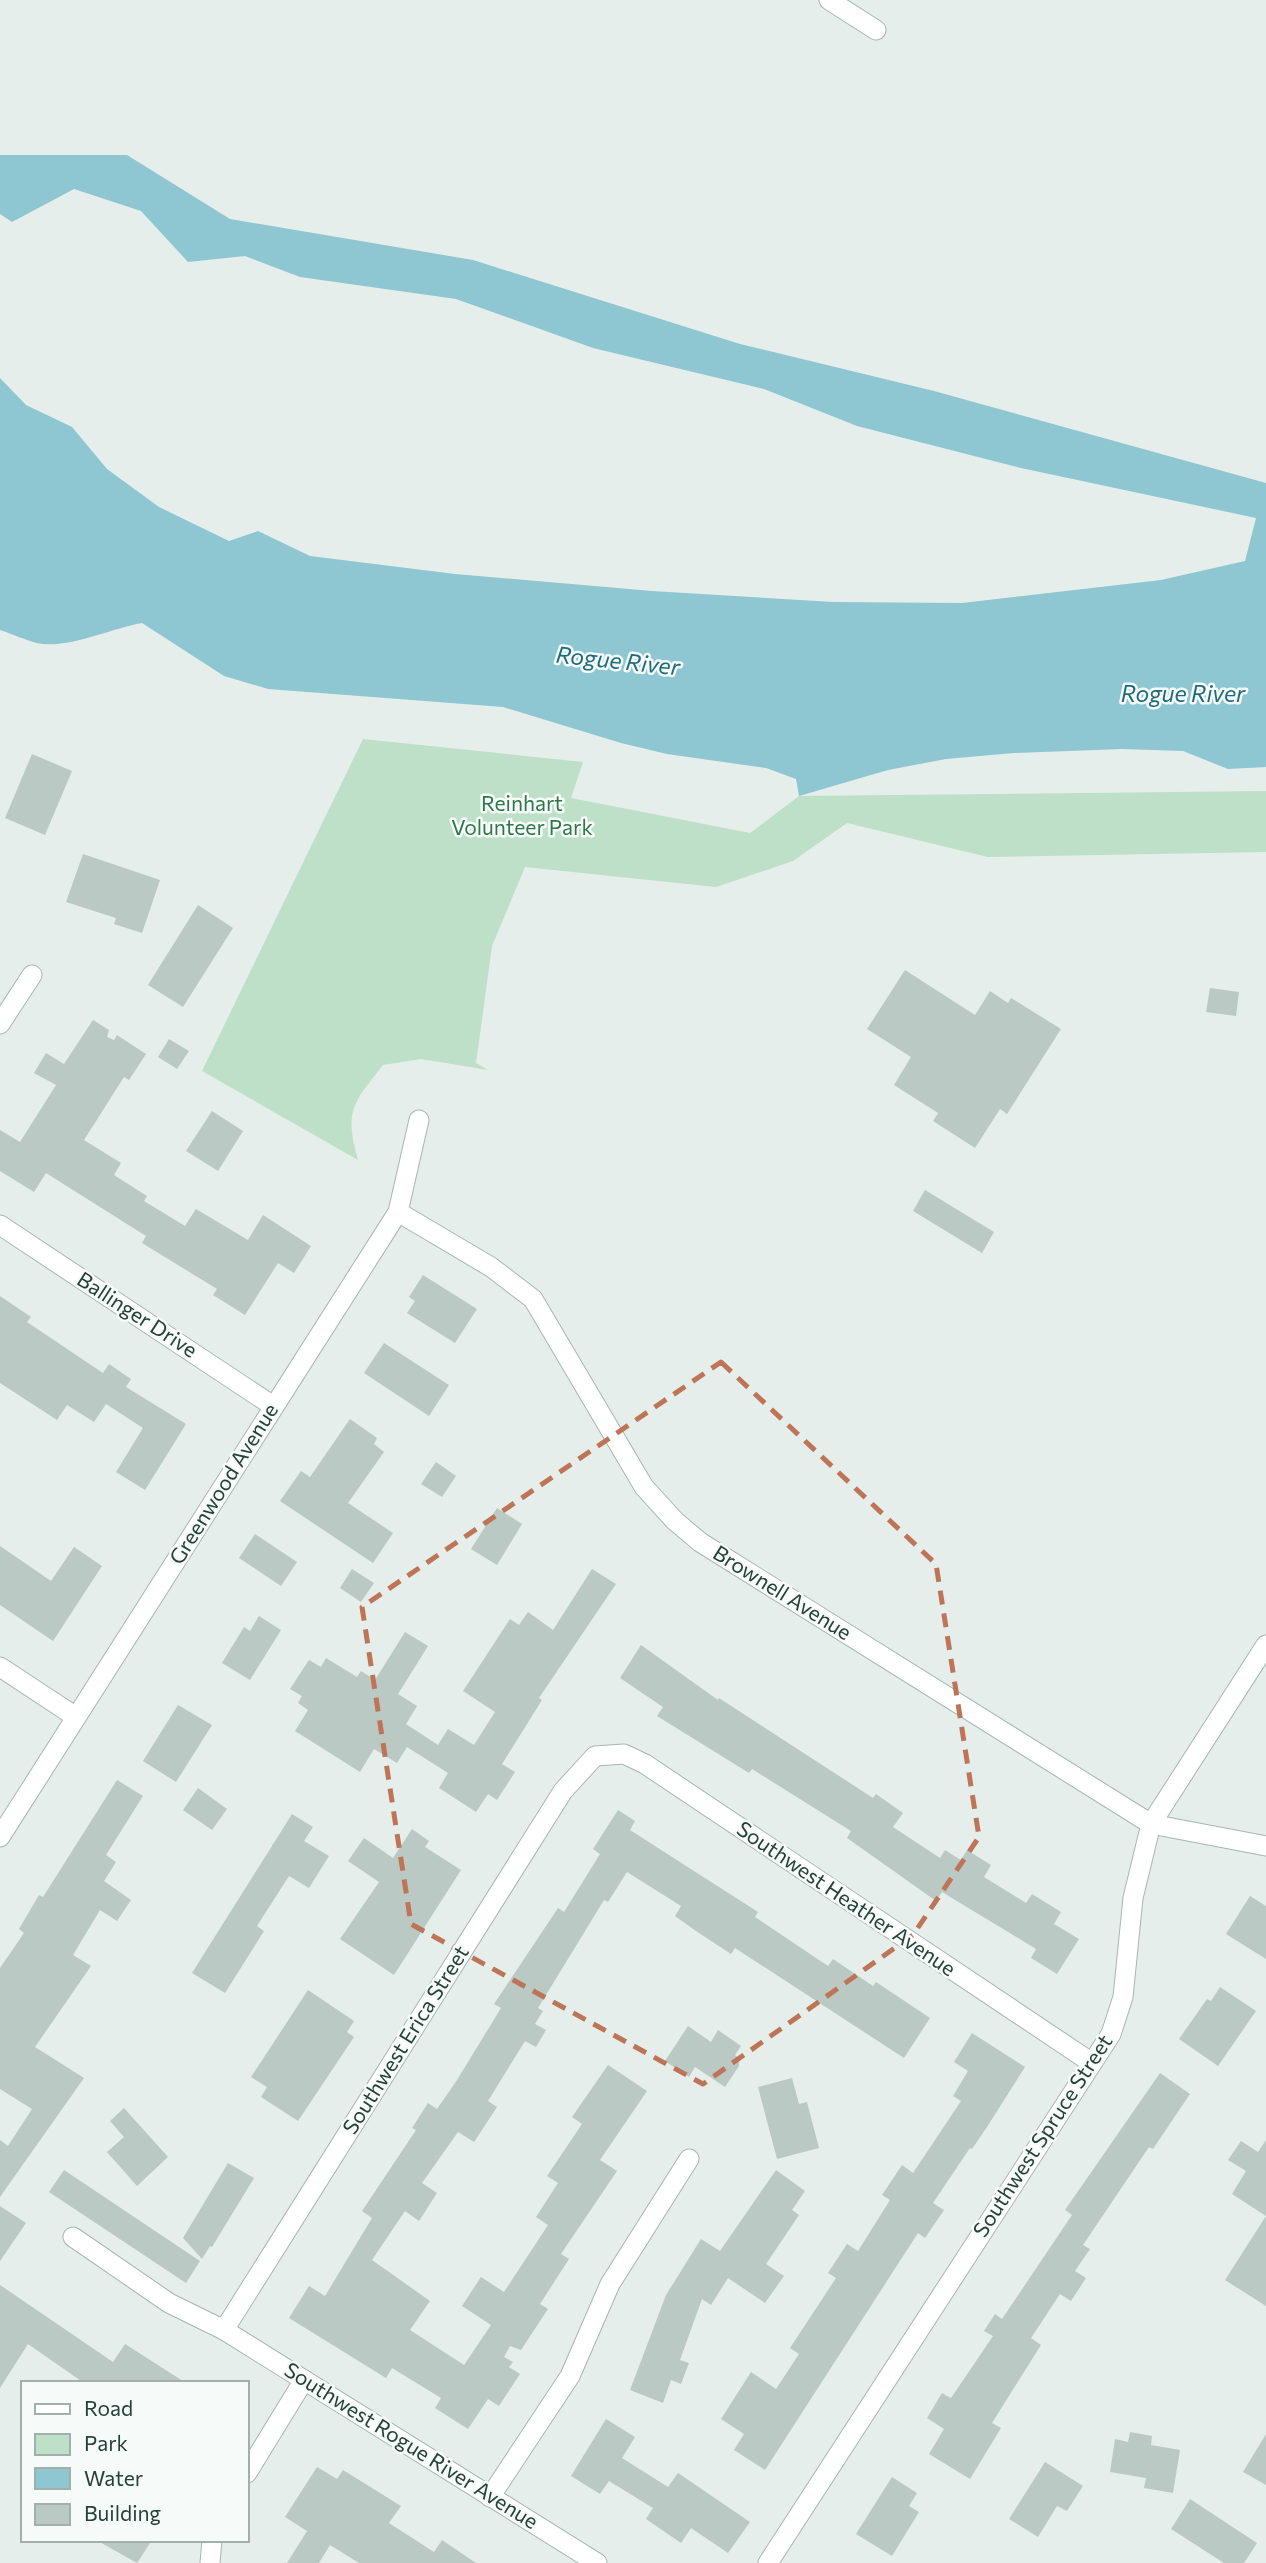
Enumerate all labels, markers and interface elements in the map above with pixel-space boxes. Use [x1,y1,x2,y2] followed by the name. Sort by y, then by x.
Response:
[555,640,682,681] water label: Rogue River
[1121,679,1246,707] water label: Rogue River
[451,790,593,839] park label: Reinhart Volunteer Park
[73,1266,203,1362] street label: Ballinger Drive
[163,1398,282,1568] street label: Greenwood Avenue
[709,1539,857,1644] street label: Brownell Avenue
[733,1815,961,1980] street label: Southwest Heather Avenue
[336,1940,473,2138] street label: Southwest Erica Street
[967,2029,1117,2241] street label: Southwest Spruce Street
[280,2356,543,2533] street label: Southwest Rogue River Avenue
[21,2381,248,2542] legend
[84,2395,133,2420] text: Road
[84,2430,128,2455] text: Park
[84,2465,143,2490] text: Water
[84,2500,161,2525] text: Building

